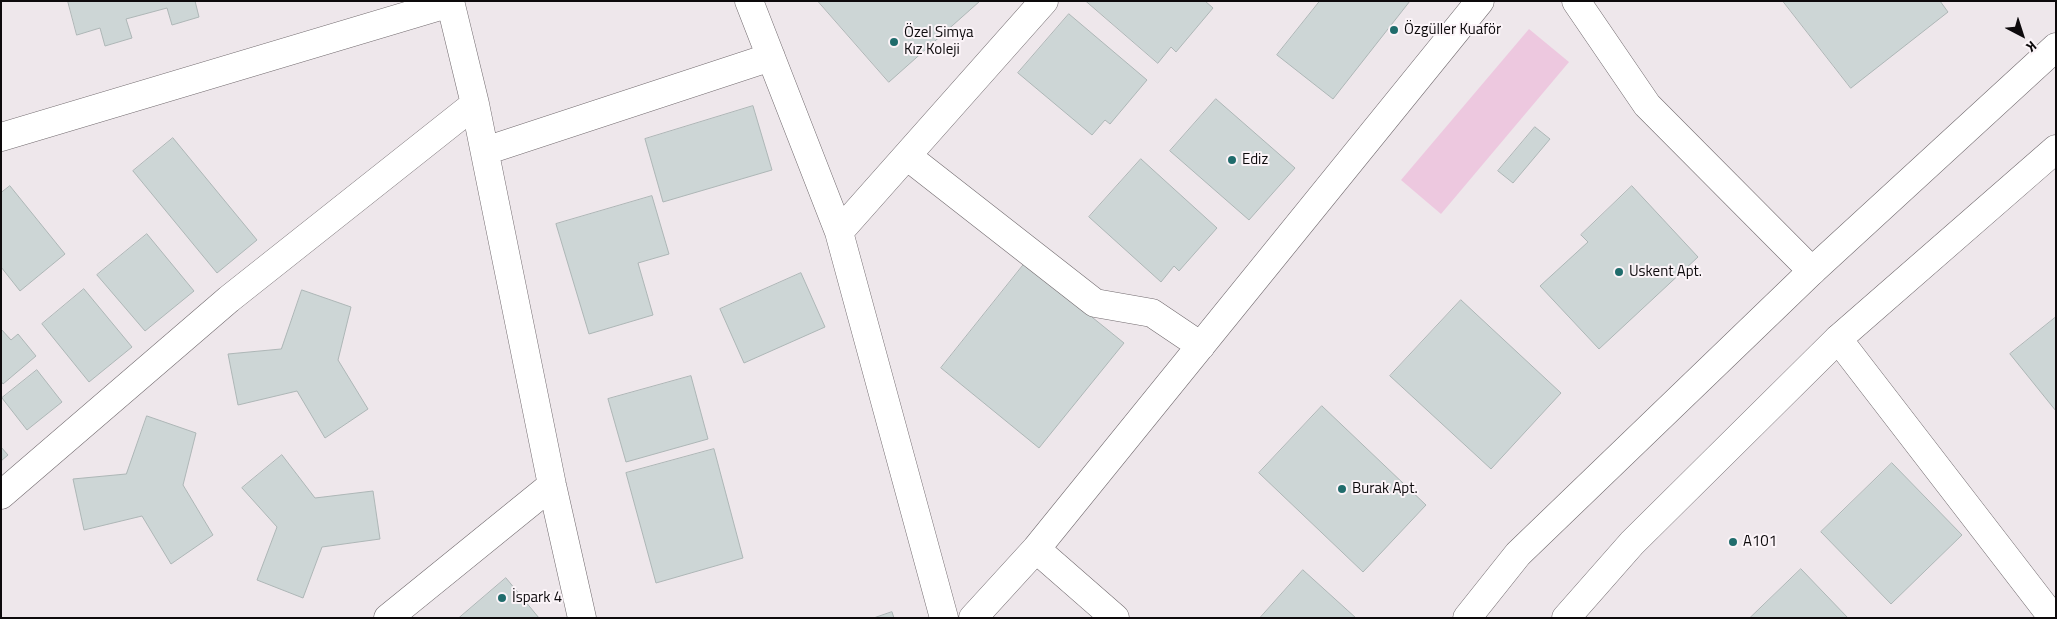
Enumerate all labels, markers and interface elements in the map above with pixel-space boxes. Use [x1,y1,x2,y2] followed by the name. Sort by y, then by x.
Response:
[1997,10,2047,60] north arrow
[1404,21,1501,39] place label: Özgüller Kuaför
[904,24,974,59] place label: Özel Simya Kız Koleji
[1388,24,1400,36] marker: Özgüller Kuaför
[888,36,900,48] marker: Özel Simya Kız Koleji
[2022,36,2042,58] text: K
[1242,151,1268,169] place label: Ediz
[1226,154,1238,166] marker: Ediz
[1629,263,1702,281] place label: Uskent Apt.
[1613,266,1625,278] marker: Uskent Apt.
[1352,480,1418,498] place label: Burak Apt.
[1336,483,1348,495] marker: Burak Apt.
[1743,533,1777,551] place label: A101
[1727,536,1739,548] marker: A101
[512,589,562,607] place label: İspark 4
[496,592,508,604] marker: İspark 4

